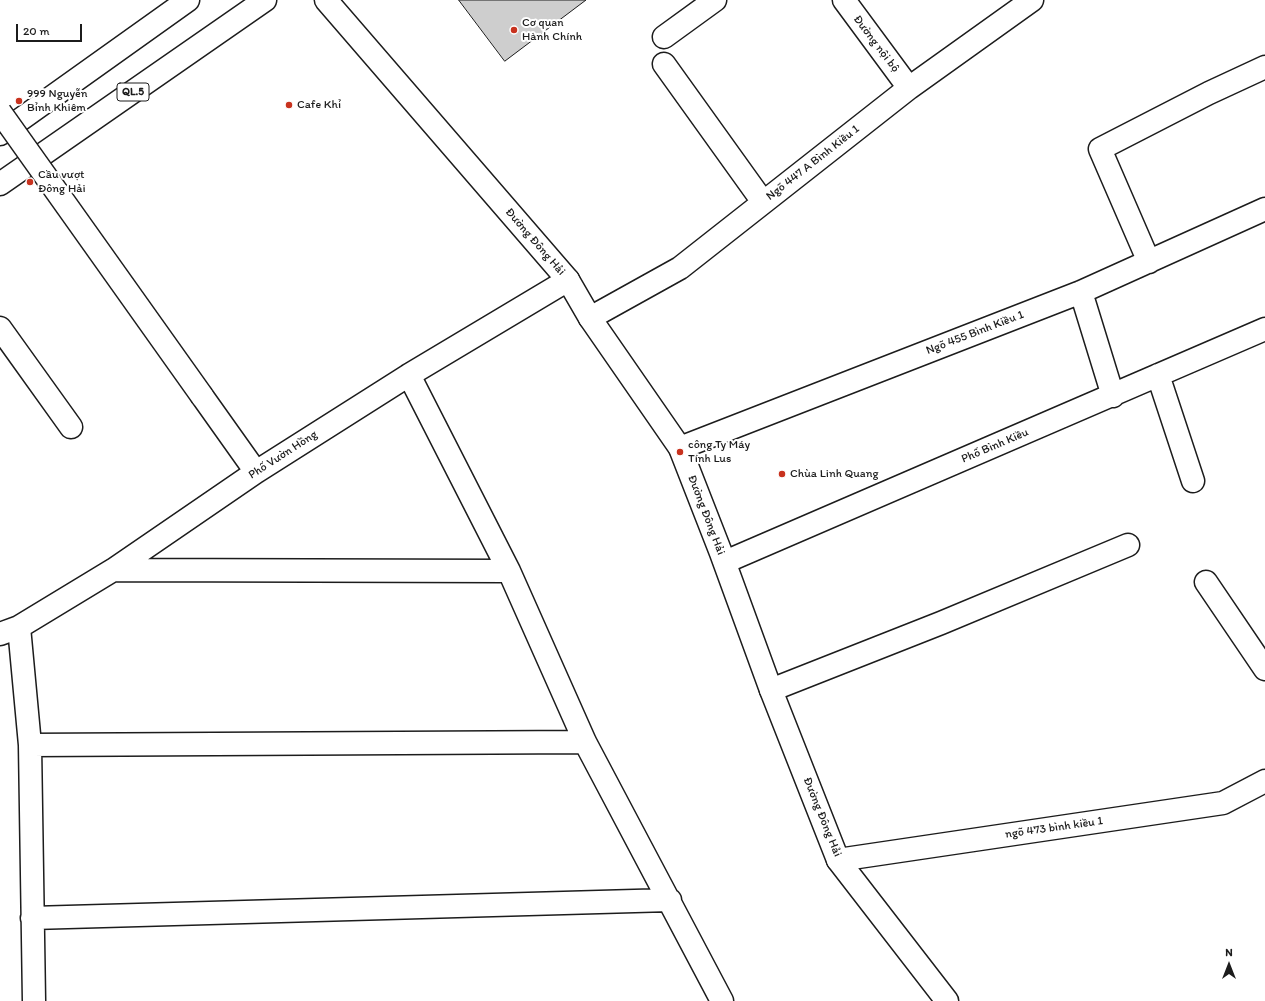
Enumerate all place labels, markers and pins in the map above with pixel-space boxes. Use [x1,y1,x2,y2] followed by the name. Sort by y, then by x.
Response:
[522,16,582,44] place label: Cơ quan Hành Chính
[509,25,519,35] marker: Cơ quan Hành Chính
[27,87,88,115] place label: 999 Nguyễn Bỉnh Khiêm
[14,96,24,106] marker: 999 Nguyễn Bỉnh Khiêm
[297,98,341,112] place label: Cafe Khỉ
[284,100,294,110] marker: Cafe Khỉ
[38,168,86,196] place label: Cầu vượt Đông Hải
[25,177,35,187] marker: Cầu vượt Đông Hải
[688,438,750,466] place label: công Ty Máy Tính Lus
[675,447,685,457] marker: công Ty Máy Tính Lus
[790,467,879,481] place label: Chùa Linh Quang
[777,469,787,479] marker: Chùa Linh Quang

